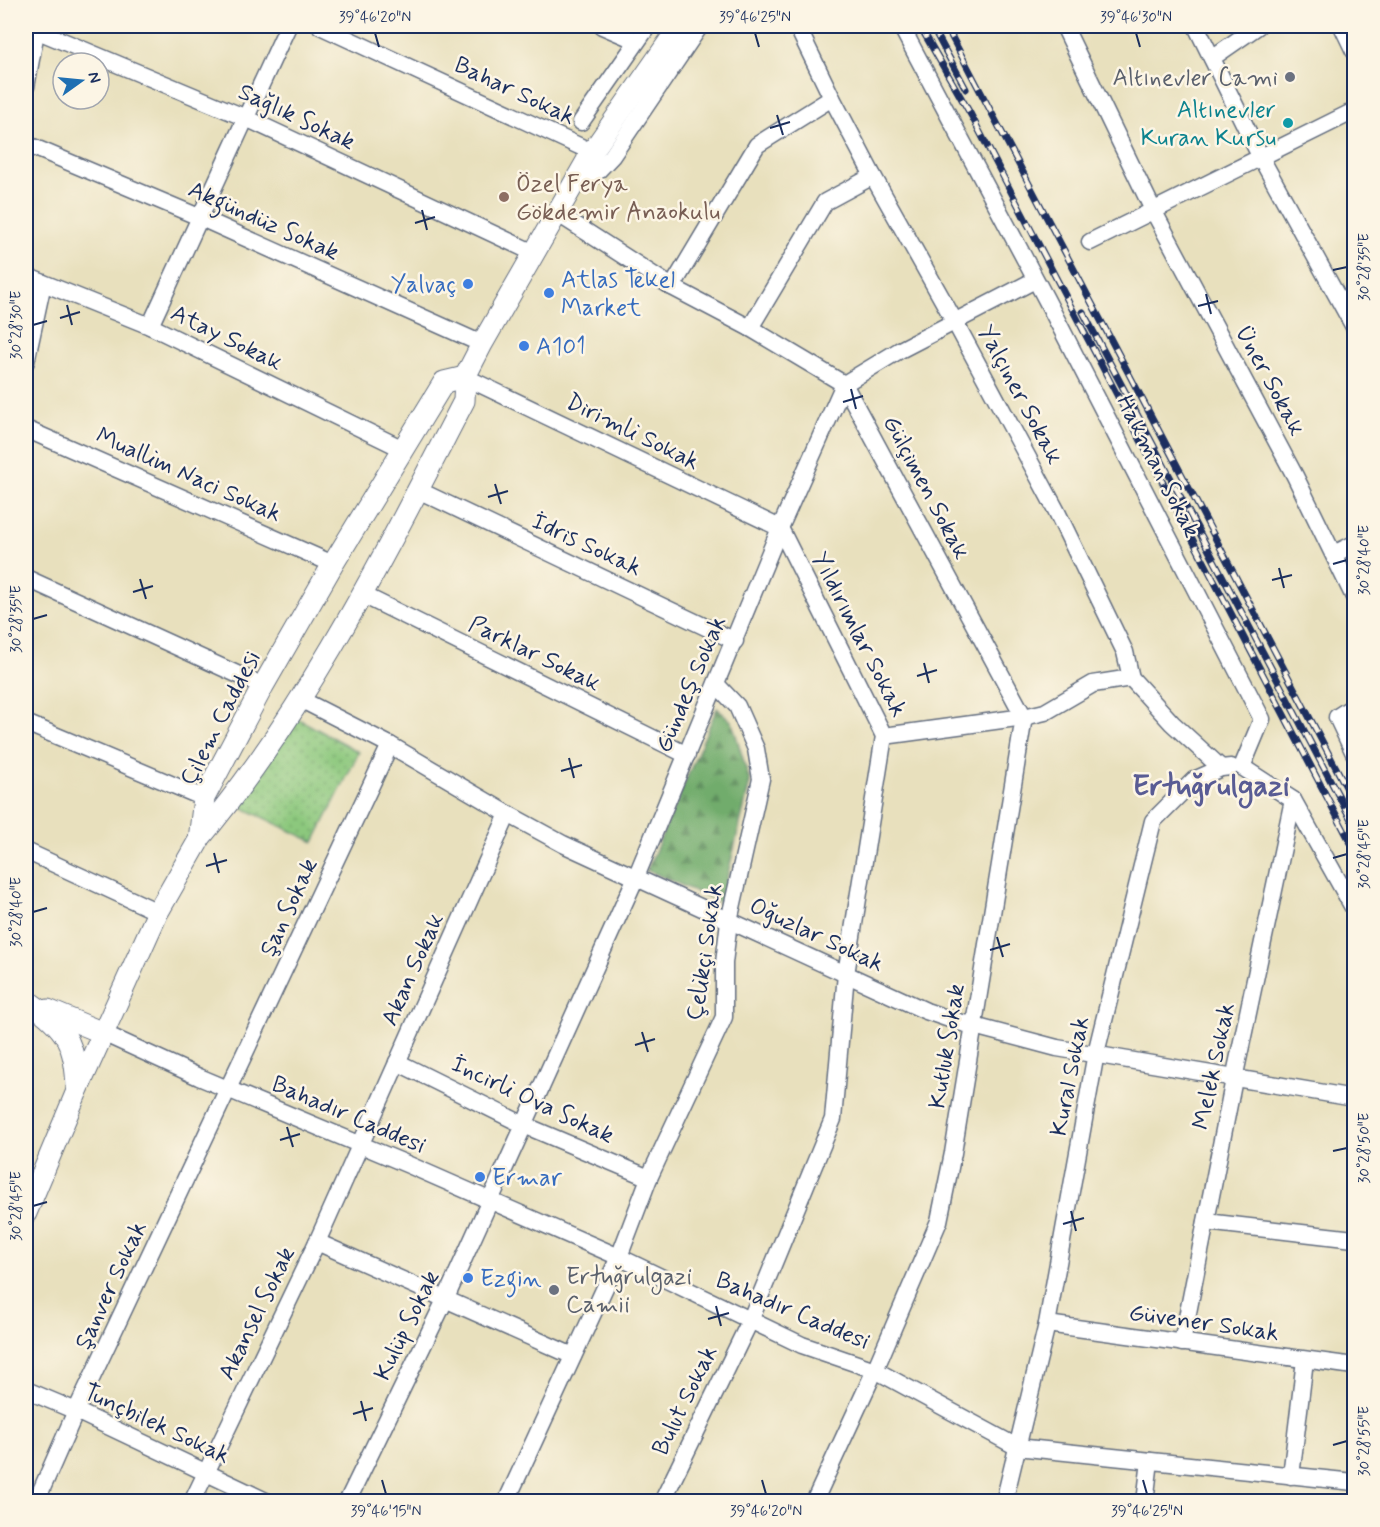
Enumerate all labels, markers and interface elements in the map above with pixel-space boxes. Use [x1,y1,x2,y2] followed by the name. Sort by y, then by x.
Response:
[339,8,411,28] text: 39°46'20"N
[719,8,791,28] text: 39°46'25"N
[1100,8,1172,28] text: 39°46'30"N
[449,50,580,133] street label: Bahar Sokak
[51,51,111,111] north arrow
[1112,63,1278,94] place label: Altınevler Cami
[83,70,106,85] text: N
[1283,70,1297,84] marker: Altınevler Cami
[233,77,360,158] street label: Sağlık Sokak
[1140,95,1276,154] place label: Altınevler Kuran Kursu
[1281,116,1295,130] marker: Altınevler Kuran Kursu
[516,169,720,228] place label: Özel Ferya Gökdemir Anaokulu
[182,174,344,271] street label: Akgündüz Sokak
[497,190,511,204] marker: Özel Ferya Gökdemir Anaokulu
[1355,233,1375,301] text: 30°28'35"E
[561,265,675,324] place label: Atlas Tekel Market
[391,270,456,301] place label: Yalvaç
[461,277,475,291] marker: Yalvaç
[542,286,556,300] marker: Atlas Tekel Market
[7,290,27,359] text: 30°28'30"E
[165,298,287,379] street label: Atay Sokak
[970,320,1069,470] street label: Yalçıner Sokak
[1228,320,1312,441] street label: Üner Sokak
[536,332,586,363] place label: A101
[517,339,531,353] marker: A101
[561,387,704,478] street label: Dirimli Sokak
[1108,390,1207,543] street label: Hakman Sokak
[875,410,977,565] street label: Gülçimen Sokak
[91,421,286,530] street label: Muallim Naci Sokak
[526,506,646,584] street label: İdris Sokak
[1355,524,1375,595] text: 30°28'40"E
[804,547,914,723] street label: Yıldırımlar Sokak
[7,585,27,653] text: 30°28'35"E
[463,609,605,700] street label: Parklar Sokak
[649,611,734,758] street label: Gündeş Sokak
[174,646,269,792] street label: Çilem Caddesi
[1132,767,1290,809] district label: Ertuğrulgazi
[1355,819,1375,889] text: 30°28'45"E
[253,853,326,962] street label: Şan Sokak
[7,876,27,947] text: 30°28'40"E
[681,882,730,1023] street label: Çelikçi Sokak
[744,891,889,980] street label: Oğuzlar Sokak
[375,908,452,1031] street label: Akan Sokak
[922,981,973,1111] street label: Kutluk Sokak
[1186,1000,1243,1133] street label: Melek Sokak
[1044,1014,1097,1139] street label: Kural Sokak
[446,1049,619,1152] street label: İncirli Ova Sokak
[267,1069,430,1162] street label: Bahadır Caddesi
[1355,1112,1375,1183] text: 30°28'50"E
[492,1163,563,1194] place label: Ermar
[473,1170,487,1184] marker: Ermar
[7,1171,27,1241] text: 30°28'45"E
[68,1216,155,1355] street label: Şanver Sokak
[212,1242,303,1385] street label: Akansel Sokak
[566,1262,692,1321] place label: Ertuğrulgazi Camii
[480,1264,542,1298] place label: Ezgin
[367,1265,447,1386] street label: Kulüp Sokak
[711,1265,874,1358] street label: Bahadır Caddesi
[461,1271,475,1285] marker: Ezgin
[547,1283,561,1297] marker: Ertuğrulgazi Camii
[1127,1298,1281,1349] street label: Güvener Sokak
[645,1341,725,1461] street label: Bulut Sokak
[78,1377,235,1472] street label: Tunçbilek Sokak
[1355,1406,1375,1476] text: 30°28'55"E
[350,1502,422,1522] text: 39°46'15"N
[730,1502,802,1522] text: 39°46'20"N
[1111,1502,1183,1522] text: 39°46'25"N

